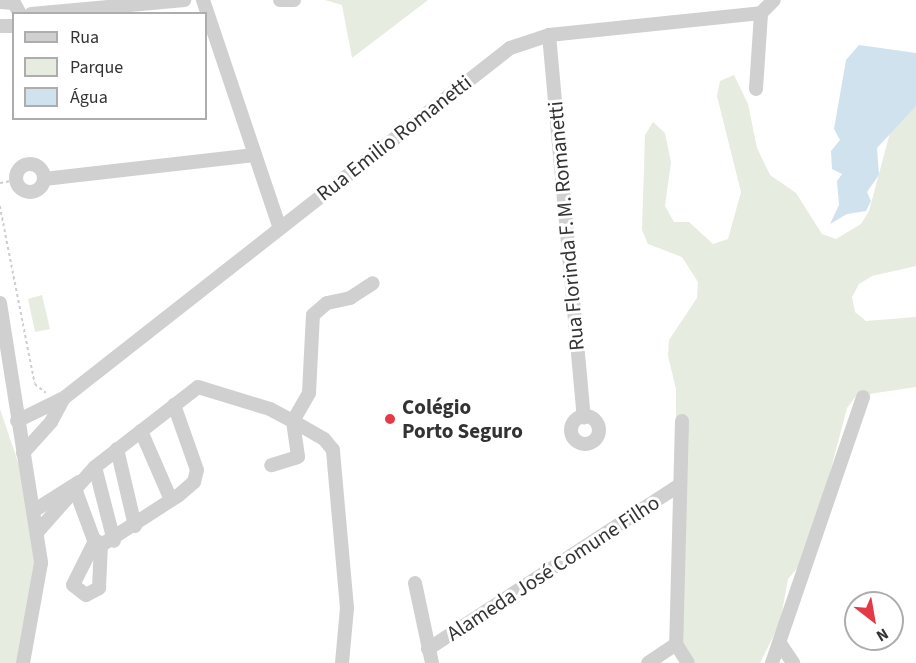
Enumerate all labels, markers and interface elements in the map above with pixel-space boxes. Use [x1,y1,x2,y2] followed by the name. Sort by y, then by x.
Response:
[12,12,207,120] legend
[70,25,99,50] text: Rua
[70,55,123,80] text: Parque
[312,70,476,206] street label: Rua Emilio Romanetti
[70,85,108,110] text: Água
[543,100,589,352] street label: Rua Florinda F. M. Romanetti
[402,394,523,444] place label: Colégio Porto Seguro
[383,412,397,426] marker: Colégio Porto Seguro
[442,490,664,646] street label: Alameda José Comune Filho
[844,591,904,651] north arrow
[872,623,892,647] text: N

